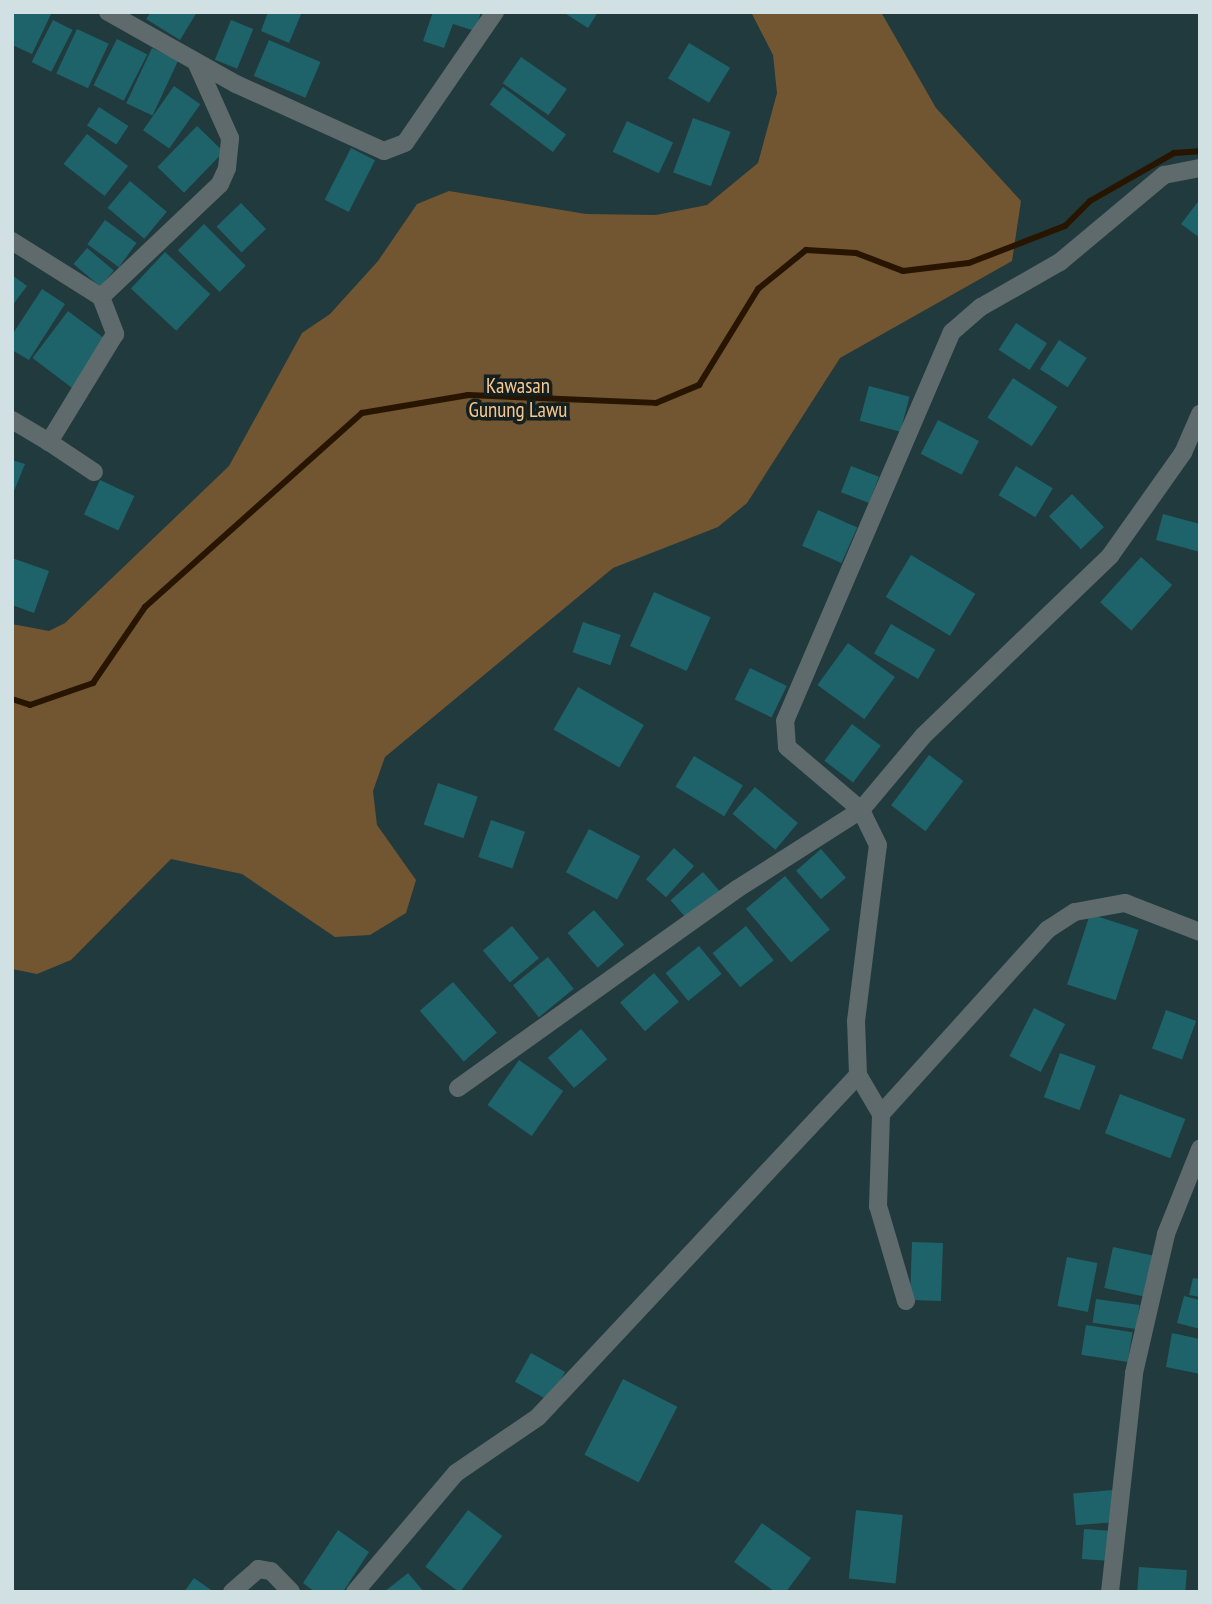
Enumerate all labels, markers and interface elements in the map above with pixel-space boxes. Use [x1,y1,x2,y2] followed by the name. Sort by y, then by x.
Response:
[469,373,567,423] park label: Kawasan Gunung Lawu

